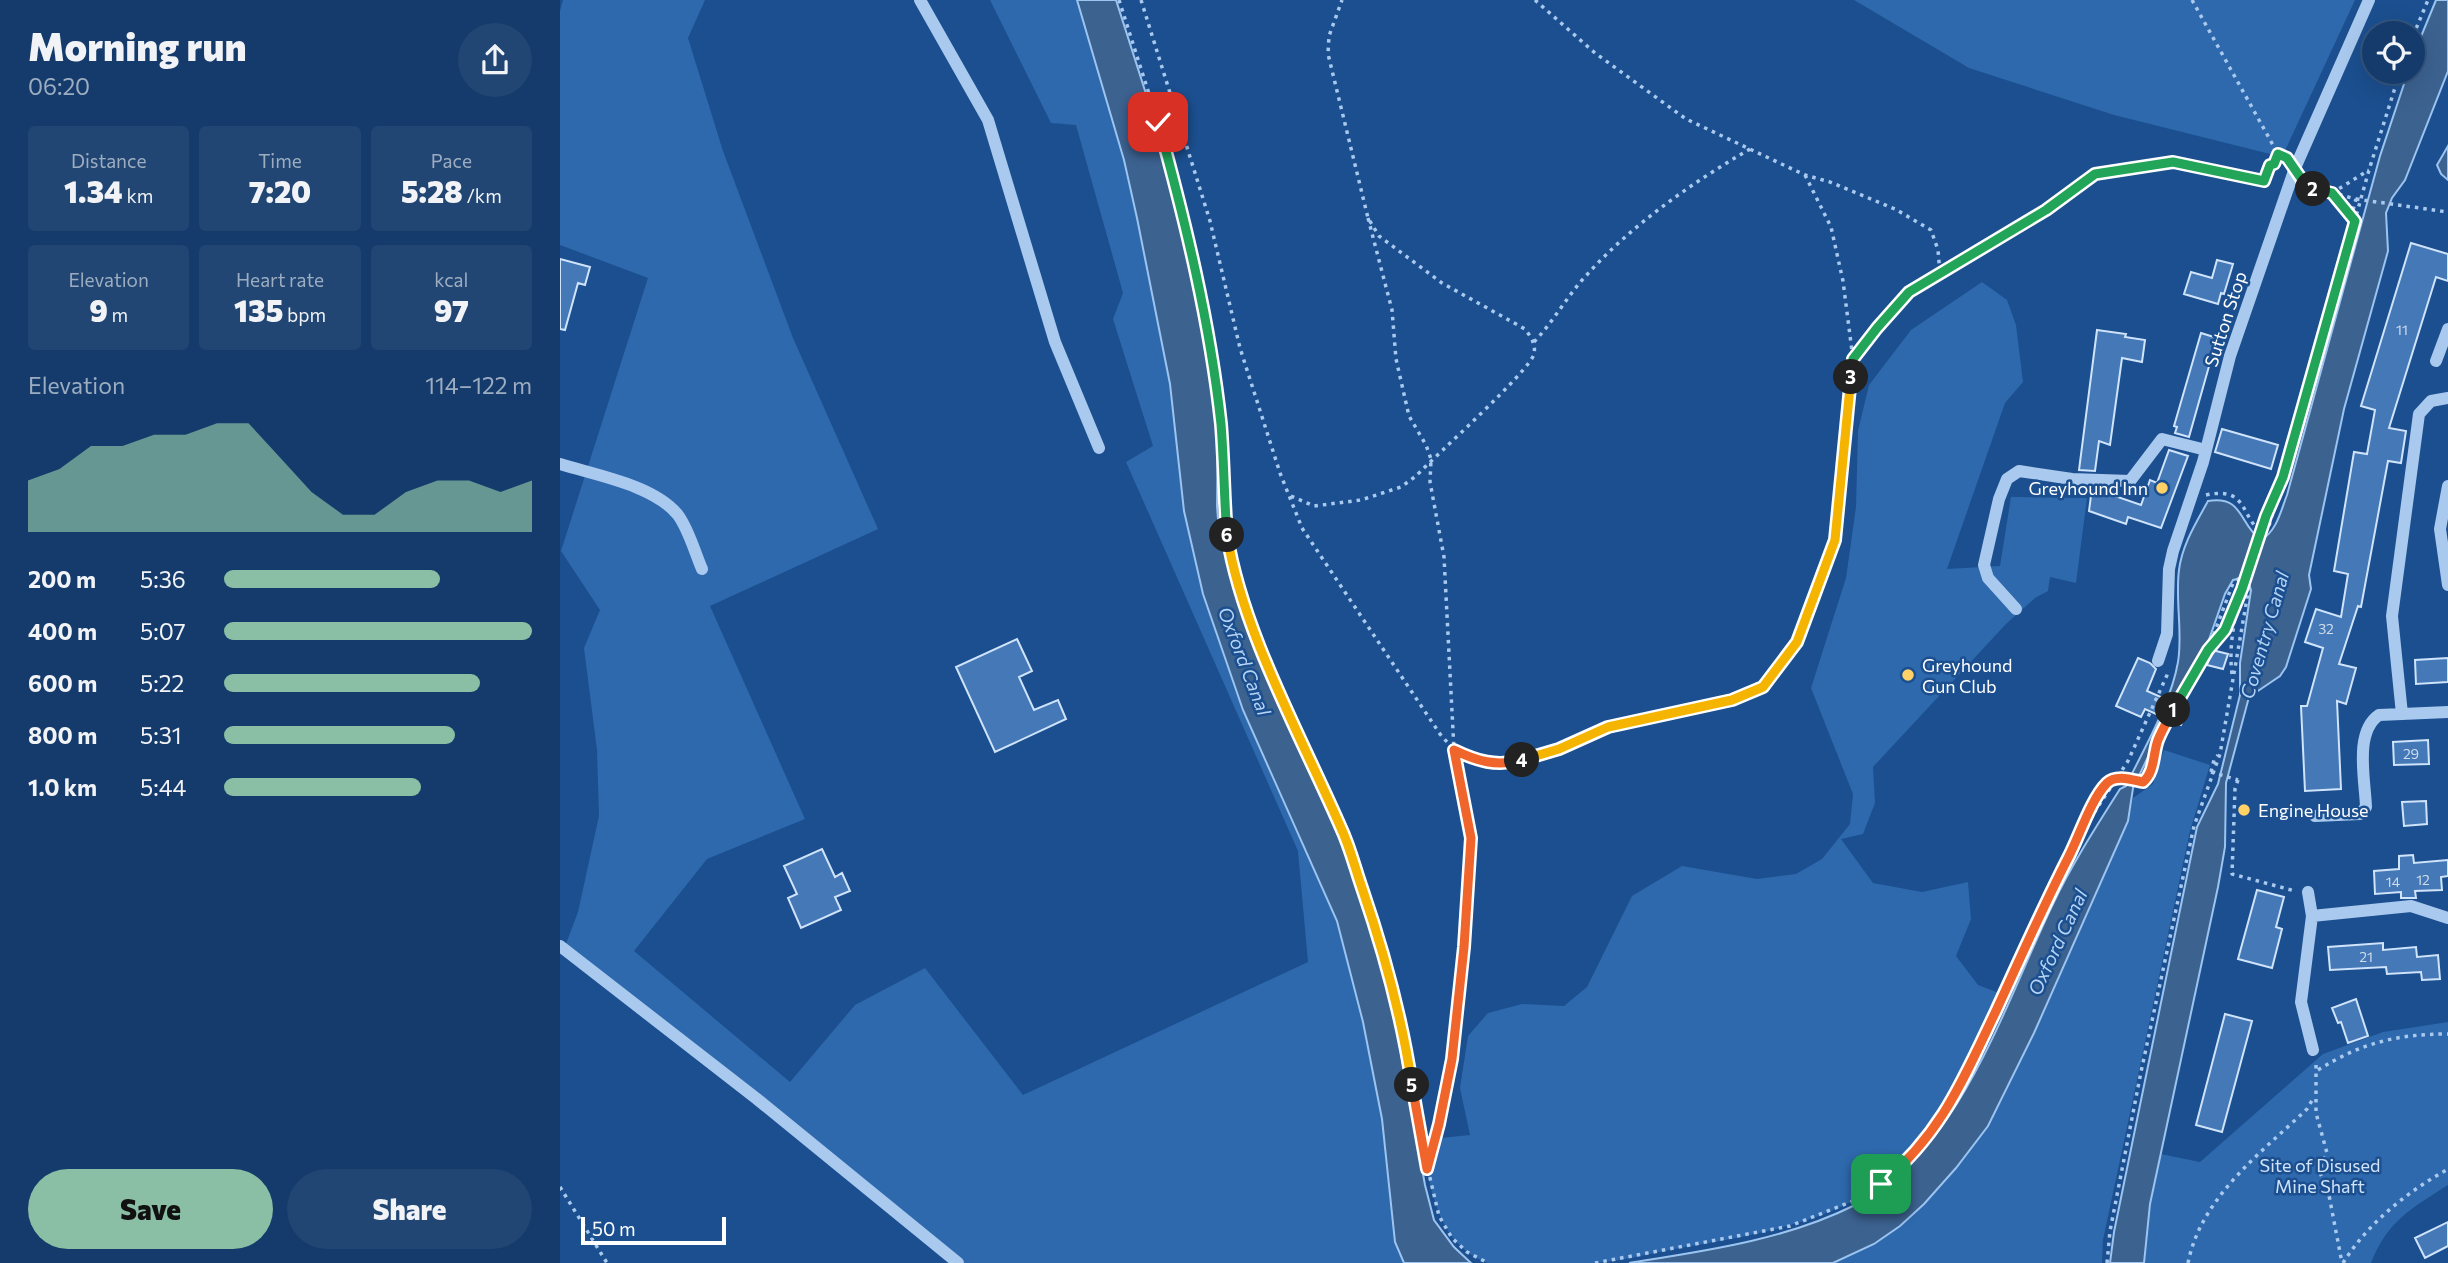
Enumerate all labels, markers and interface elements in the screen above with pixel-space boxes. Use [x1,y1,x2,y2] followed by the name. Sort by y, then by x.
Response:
[2362,21,2425,84] map controls
[2362,21,2425,84] button: locate
[28,22,247,69] text: Morning run
[458,23,532,97] button: share
[28,72,90,100] text: 06:20
[1128,92,1188,152] pin
[1139,103,1177,141] icon: check
[71,149,146,172] text: Distance
[258,149,302,172] text: Time
[431,149,472,172] text: Pace
[64,172,123,209] text: 1.34
[249,172,311,209] text: 7:20
[401,172,463,209] text: 5:28
[2296,172,2330,206] pin: 2
[2307,177,2318,200] text: 2
[123,184,153,207] text: km
[463,184,502,207] text: /km
[69,268,149,291] text: Elevation
[236,268,324,291] text: Heart rate
[434,268,468,291] text: kcal
[2199,269,2251,369] street label: Sutton Stop
[89,291,108,328] text: 9
[234,291,283,328] text: 135
[434,291,469,328] text: 97
[108,303,128,326] text: m
[283,303,326,326] text: bpm
[2396,321,2408,338] house number: 11
[1834,360,1868,394] pin: 3
[1845,365,1856,388] text: 3
[28,371,125,399] text: Elevation
[425,371,532,399] text: 114–122 m
[2028,477,2148,499] place label: Greyhound Inn
[2154,480,2170,496] marker: Greyhound Inn
[1210,518,1244,552] pin: 6
[1221,523,1232,546] text: 6
[28,565,96,593] text: 200 m
[140,565,186,593] text: 5:36
[2235,567,2294,701] water label: Coventry Canal
[1214,604,1277,720] water label: Oxford Canal
[28,617,97,645] text: 400 m
[140,617,186,645] text: 5:07
[2318,620,2334,637] house number: 32
[1922,654,2013,697] place label: Greyhound Gun Club
[1900,667,1916,683] marker: Greyhound Gun Club
[28,669,97,697] text: 600 m
[140,669,184,697] text: 5:22
[2156,692,2190,728] pin: 1
[2168,698,2177,721] text: 1
[28,721,97,749] text: 800 m
[140,721,182,749] text: 5:31
[1504,742,1539,778] pin: 4
[2403,745,2419,762] house number: 29
[1516,748,1527,771] text: 4
[28,773,97,801] text: 1.0 km
[140,773,186,801] text: 5:44
[2258,799,2369,821] place label: Engine House
[2236,802,2252,818] marker: Engine House
[2416,871,2430,888] house number: 12
[2386,873,2401,890] house number: 14
[2022,884,2092,999] water label: Oxford Canal
[2359,948,2373,965] house number: 21
[1394,1068,1430,1102] pin: 5
[1406,1073,1417,1096] text: 5
[1851,1154,1911,1214] pin
[2260,1154,2380,1197] park label: Site of Disused Mine Shaft
[1862,1165,1900,1203] icon: arrive
[28,1169,273,1249] button: Save
[287,1169,532,1249] button: Share
[581,1214,726,1246] scale bar
[592,1217,636,1240] text: 50 m

